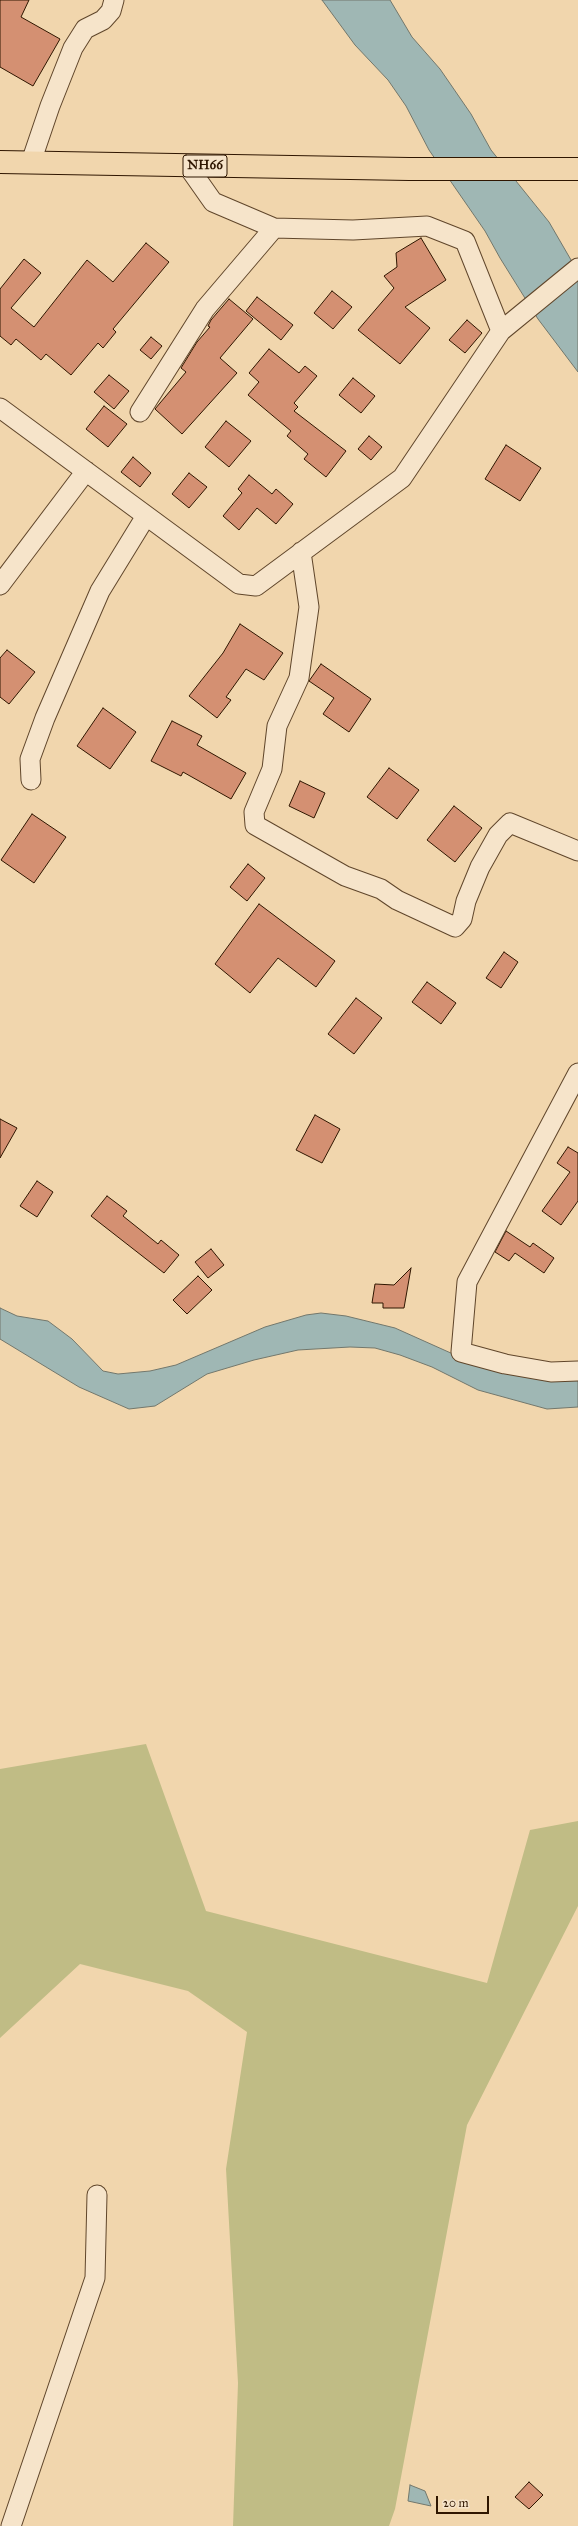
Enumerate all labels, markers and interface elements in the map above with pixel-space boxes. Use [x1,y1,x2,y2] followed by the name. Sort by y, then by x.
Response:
[183,155,227,177] road number: NH66
[438,2488,491,2514] scale bar
[443,2496,469,2510] text: 20 m

